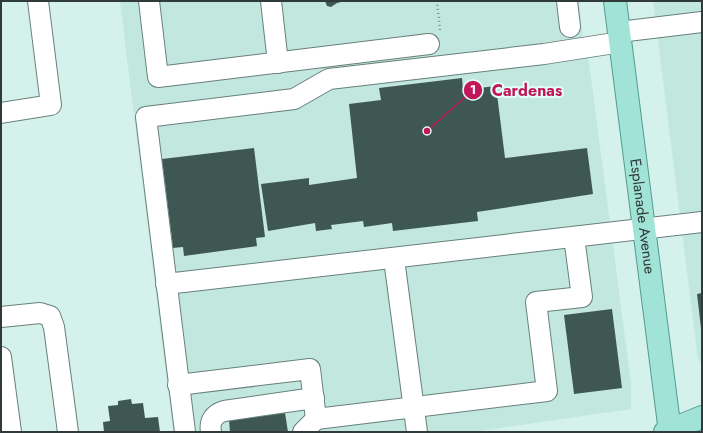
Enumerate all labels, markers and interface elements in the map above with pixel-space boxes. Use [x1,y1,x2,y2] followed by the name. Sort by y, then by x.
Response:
[463,76,570,104] callout: Cardenas
[492,79,562,102] text: Cardenas
[470,81,476,99] text: 1
[624,157,661,276] street label: Esplanade Avenue

